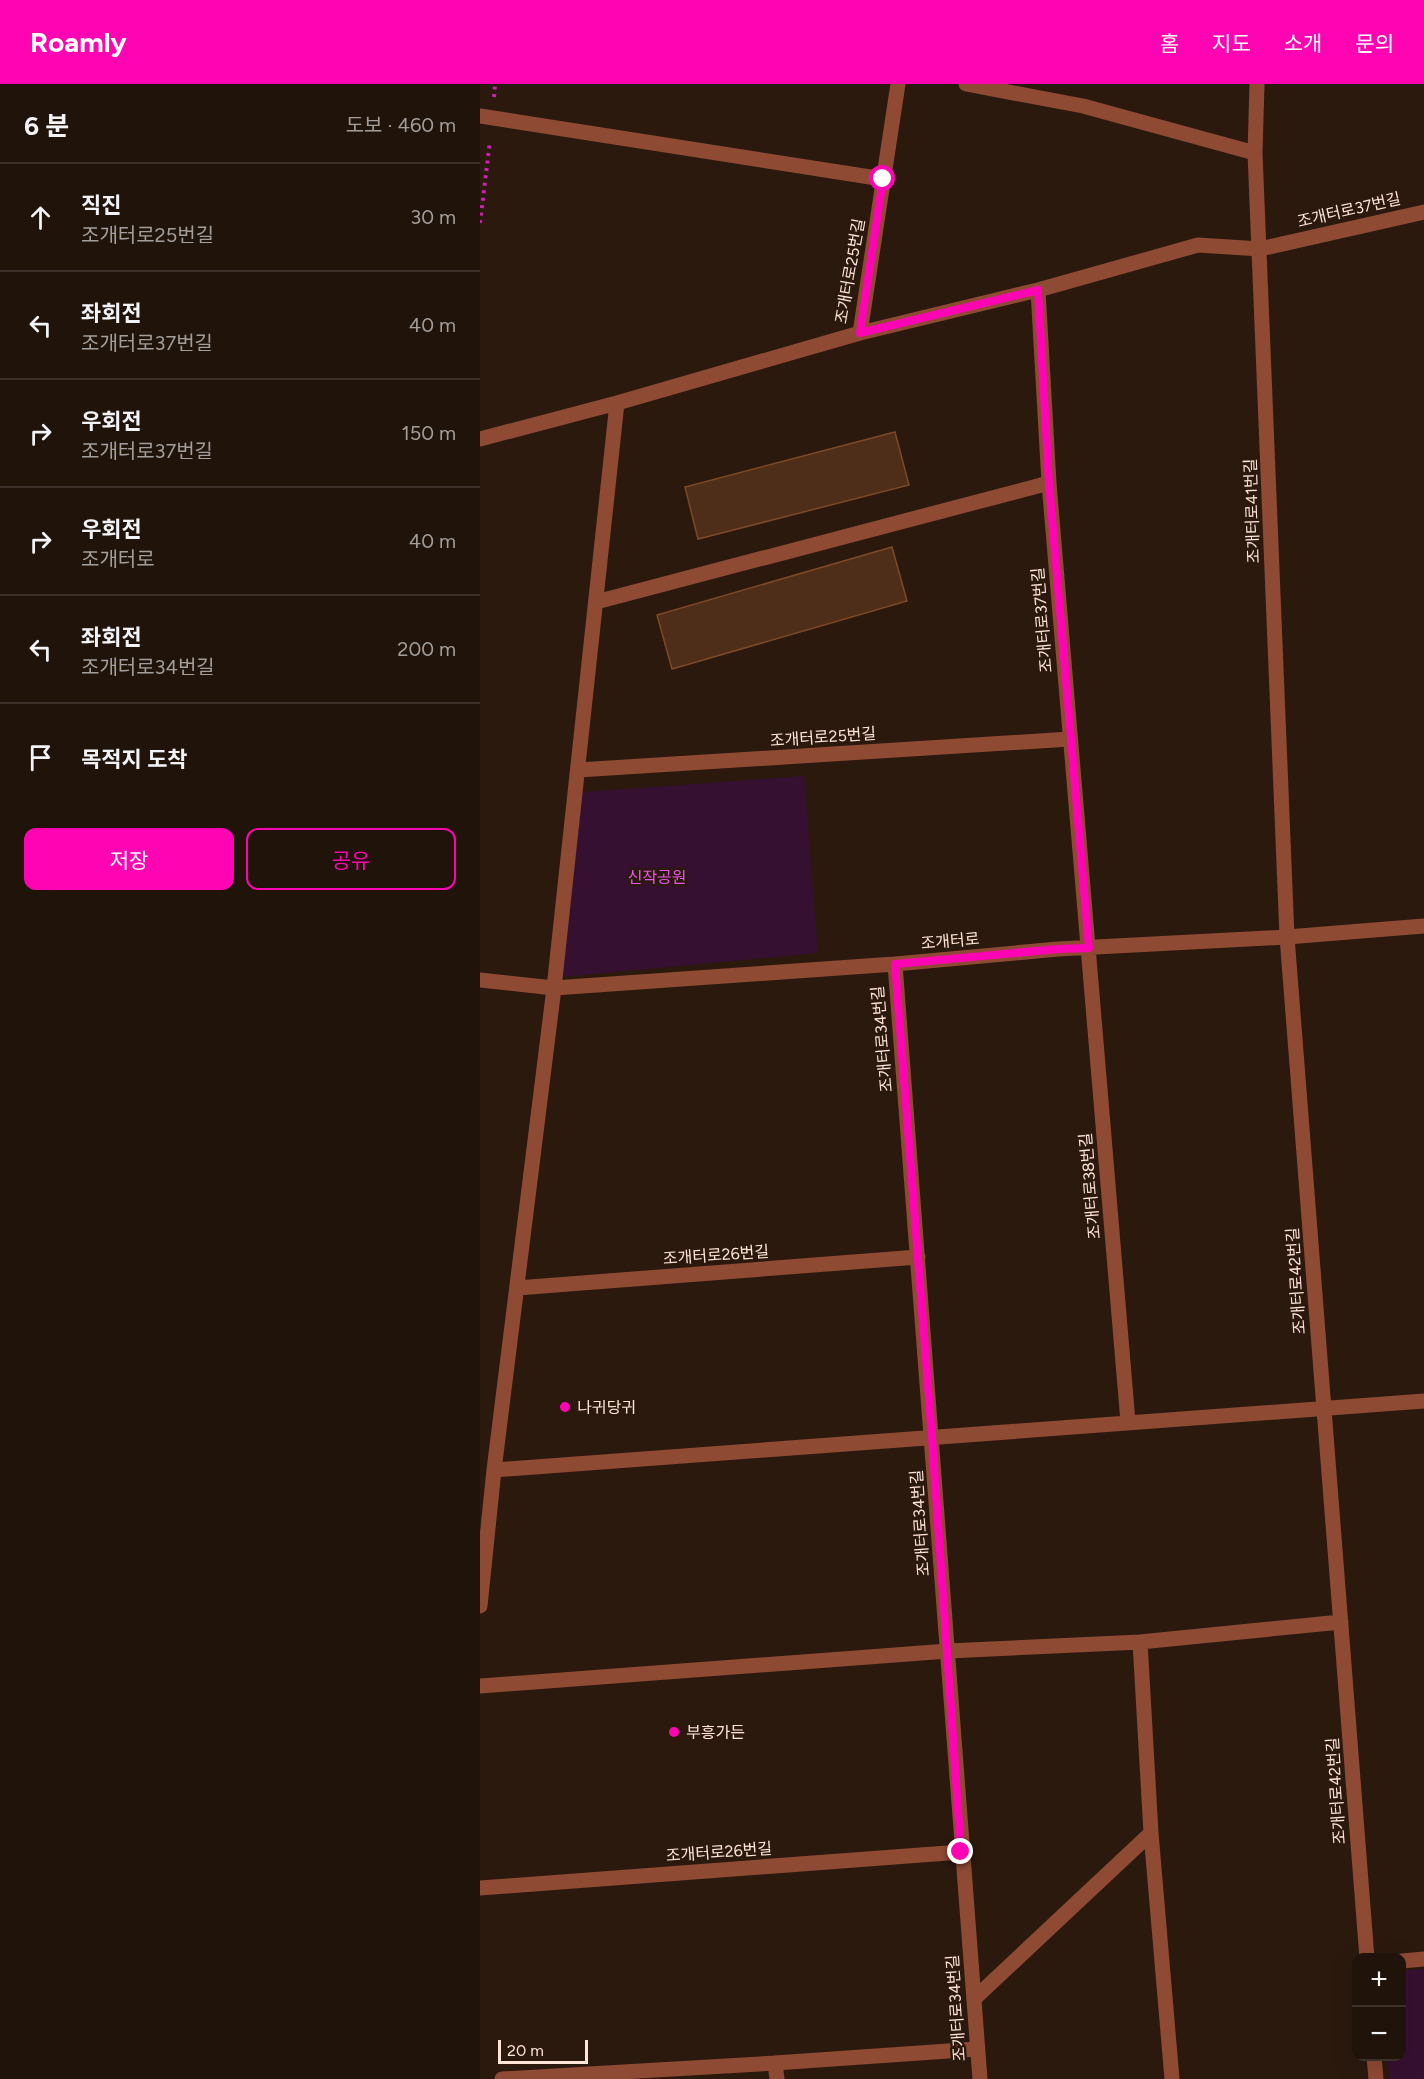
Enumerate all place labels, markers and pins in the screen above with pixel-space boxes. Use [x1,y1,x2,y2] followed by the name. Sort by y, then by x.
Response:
[577,1398,636,1417] place label: 나귀당귀
[558,1400,572,1414] marker: 나귀당귀
[686,1723,745,1742] place label: 부흥가든
[667,1725,681,1739] marker: 부흥가든

